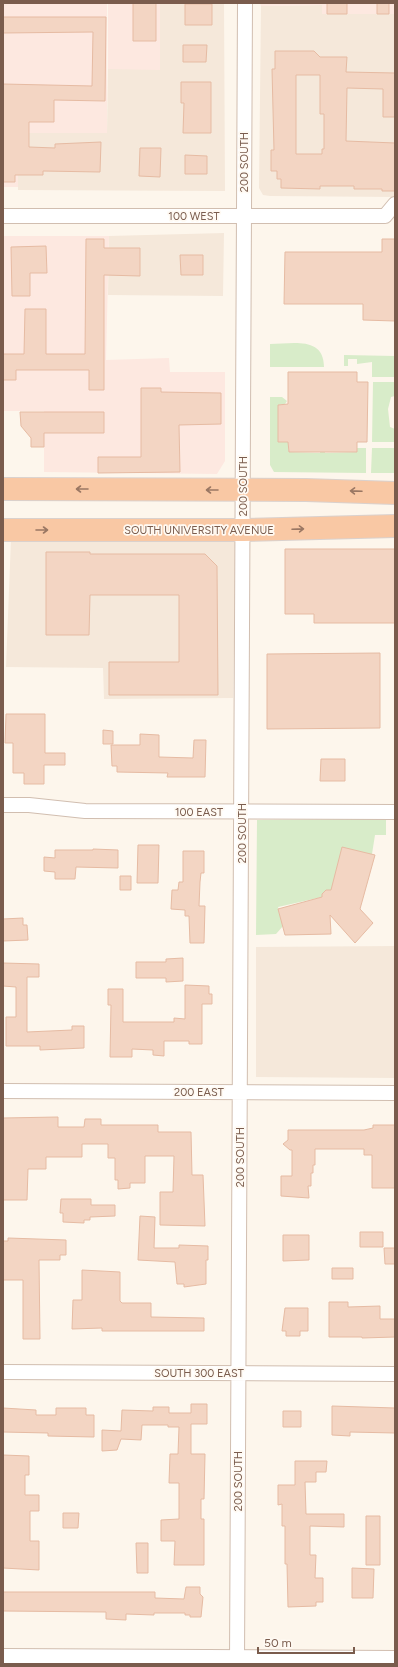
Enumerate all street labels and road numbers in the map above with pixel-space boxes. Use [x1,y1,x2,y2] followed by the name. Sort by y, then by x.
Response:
[238,132,251,192] street label: 200 SOUTH
[168,210,220,223] street label: 100 WEST
[237,456,250,516] street label: 200 SOUTH
[124,524,274,537] street label: SOUTH UNIVERSITY AVENUE
[236,803,249,863] street label: 200 SOUTH
[175,806,223,819] street label: 100 EAST
[174,1086,224,1099] street label: 200 EAST
[234,1127,247,1187] street label: 200 SOUTH
[154,1367,244,1380] street label: SOUTH 300 EAST
[232,1451,245,1511] street label: 200 SOUTH

